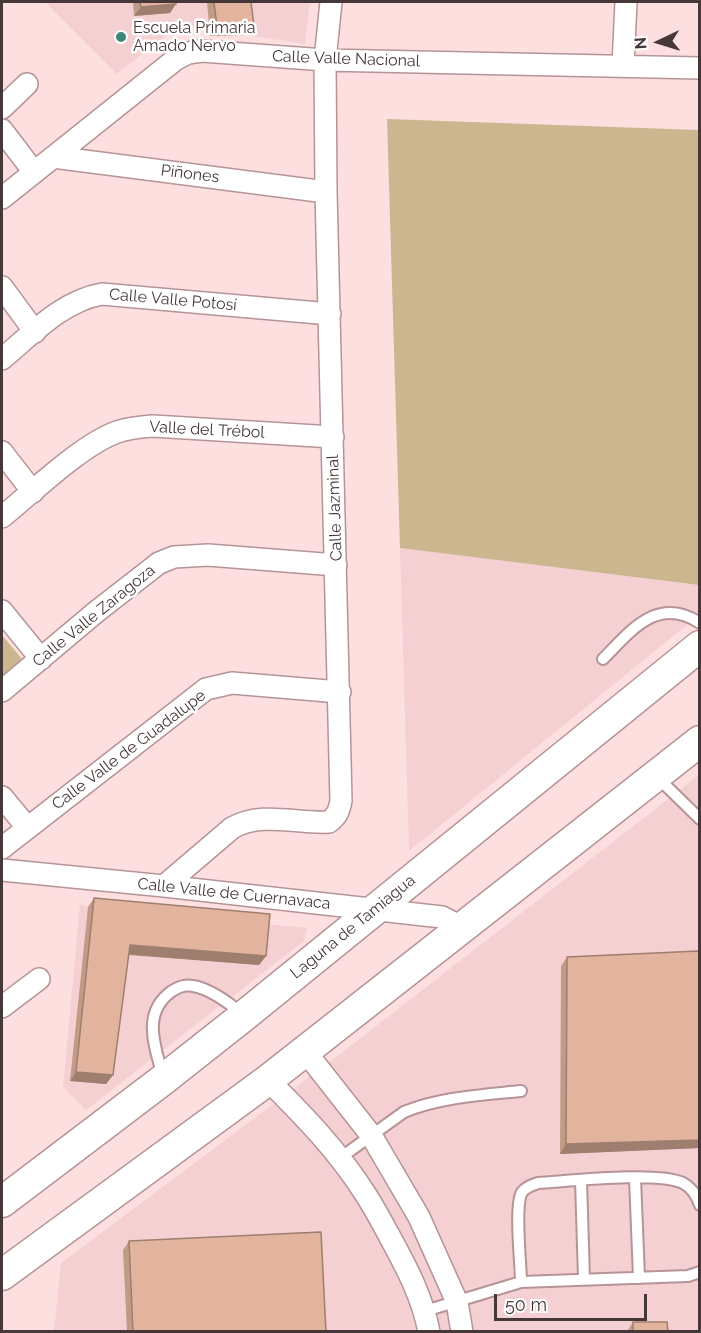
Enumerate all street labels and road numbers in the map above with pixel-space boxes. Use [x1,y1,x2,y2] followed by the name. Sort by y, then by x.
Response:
[272,47,420,71] street label: Calle Valle Nacional
[160,161,220,187] street label: Piñones
[108,285,238,315] street label: Calle Valle Potosí
[149,417,265,443] street label: Valle del Trébol
[324,454,346,562] street label: Calle Jazminal
[29,561,159,671] street label: Calle Valle Zaragoza
[48,686,210,814] street label: Calle Valle de Guadalupe
[287,871,419,983] street label: Laguna de Tamiagua
[137,874,331,914] street label: Calle Valle de Cuernavaca

